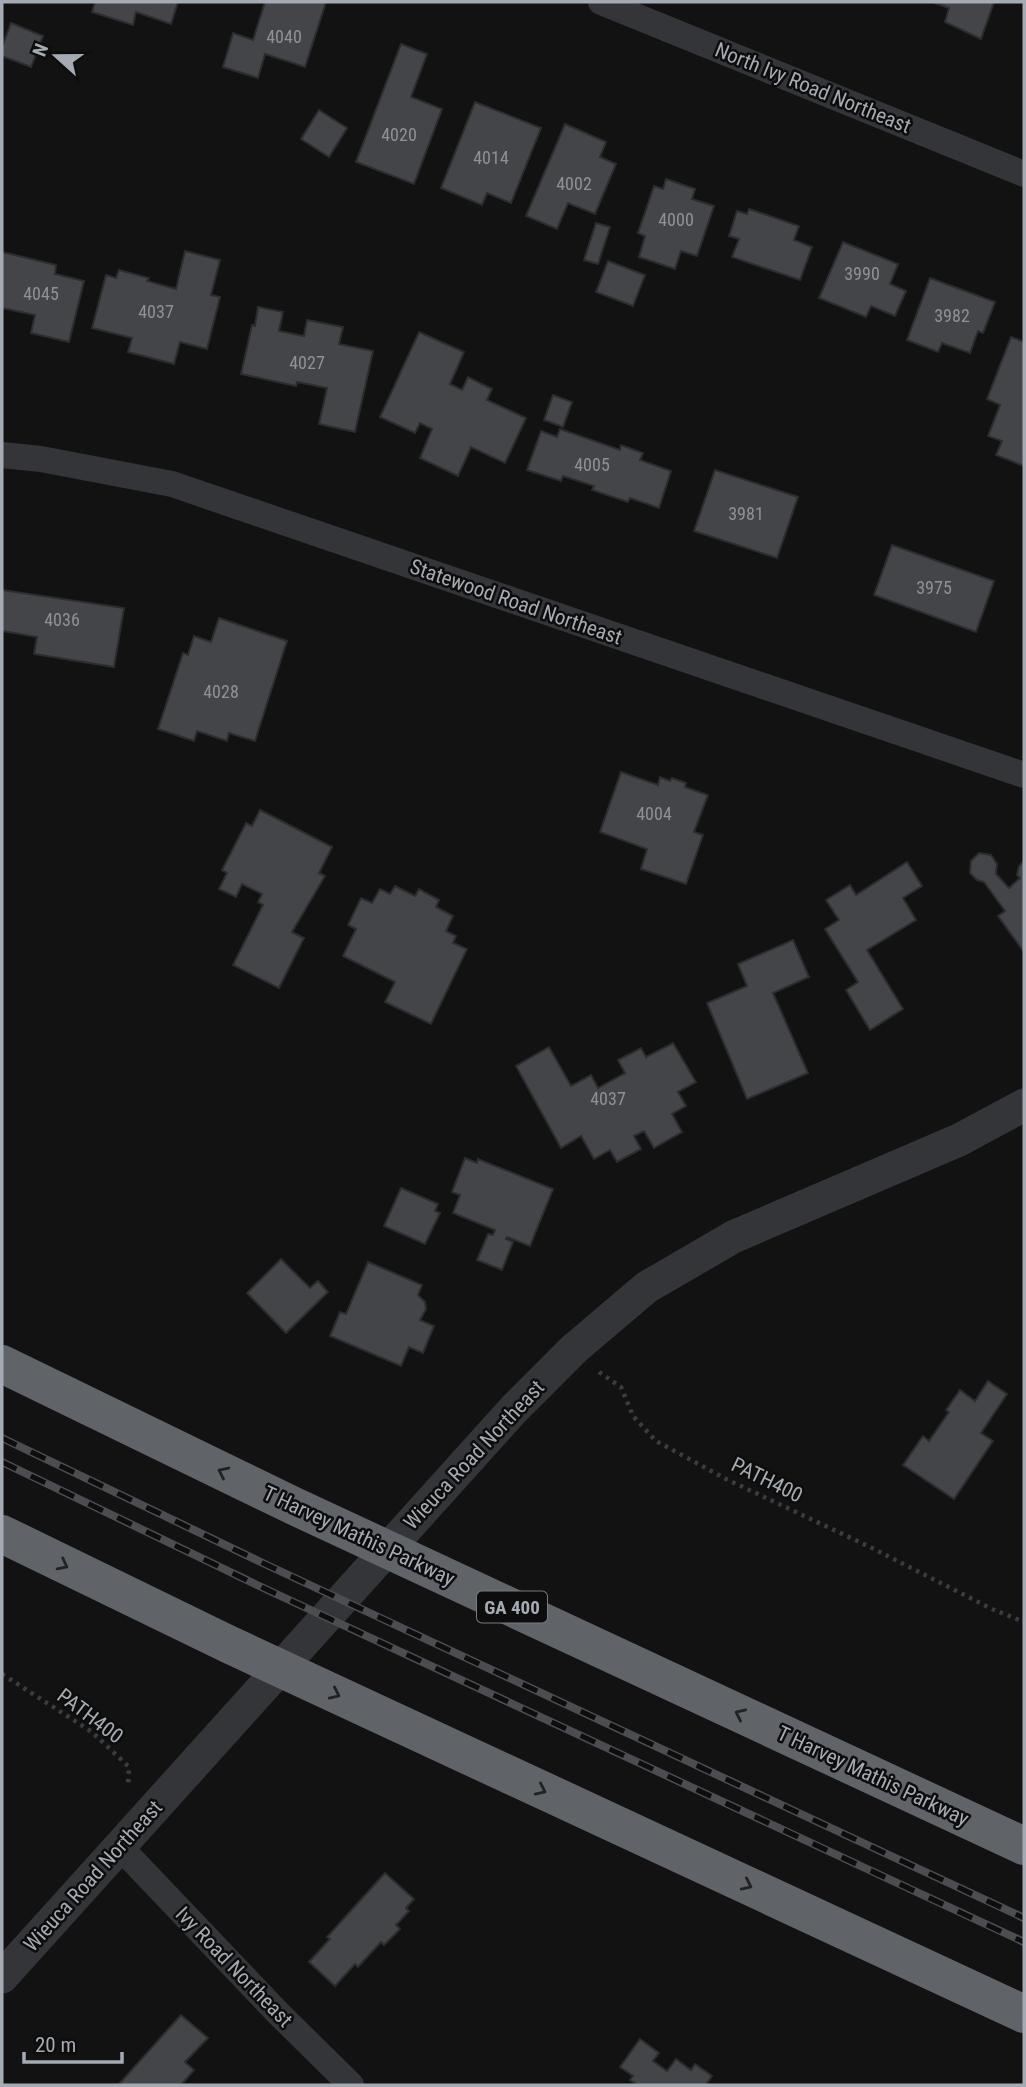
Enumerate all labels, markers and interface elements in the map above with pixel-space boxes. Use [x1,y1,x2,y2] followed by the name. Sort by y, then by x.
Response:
[21,21,91,91] north arrow
[266,26,302,47] house number: 4040
[712,38,914,138] street label: North Ivy Road Northeast
[28,41,53,60] text: N
[381,124,417,145] house number: 4020
[473,147,509,168] house number: 4014
[556,173,592,194] house number: 4002
[658,209,694,230] house number: 4000
[844,263,880,284] house number: 3990
[23,283,59,304] house number: 4045
[138,301,174,322] house number: 4037
[934,305,970,326] house number: 3982
[289,352,325,373] house number: 4027
[574,454,610,475] house number: 4005
[728,503,764,524] house number: 3981
[407,554,625,650] street label: Statewood Road Northeast
[916,577,952,598] house number: 3975
[44,609,80,630] house number: 4036
[203,681,239,702] house number: 4028
[636,803,672,824] house number: 4004
[590,1088,626,1109] house number: 4037
[399,1376,549,1534] street label: Wieuca Road Northeast
[728,1453,806,1507] street label: PATH400
[218,1467,230,1481] one-way arrow
[260,1481,459,1591] street label: T Harvey Mathis Parkway
[56,1556,68,1570] one-way arrow
[477,1592,547,1623] road number: GA 400
[52,1684,128,1748] street label: PATH400
[328,1686,340,1700] one-way arrow
[735,1708,747,1722] one-way arrow
[774,1721,973,1831] street label: T Harvey Mathis Parkway
[534,1781,546,1795] one-way arrow
[19,1796,167,1956] street label: Wieuca Road Northeast
[740,1877,753,1891] one-way arrow
[171,1902,297,2032] street label: Ivy Road Northeast
[24,2021,122,2064] scale bar
[35,2033,76,2057] text: 20 m

